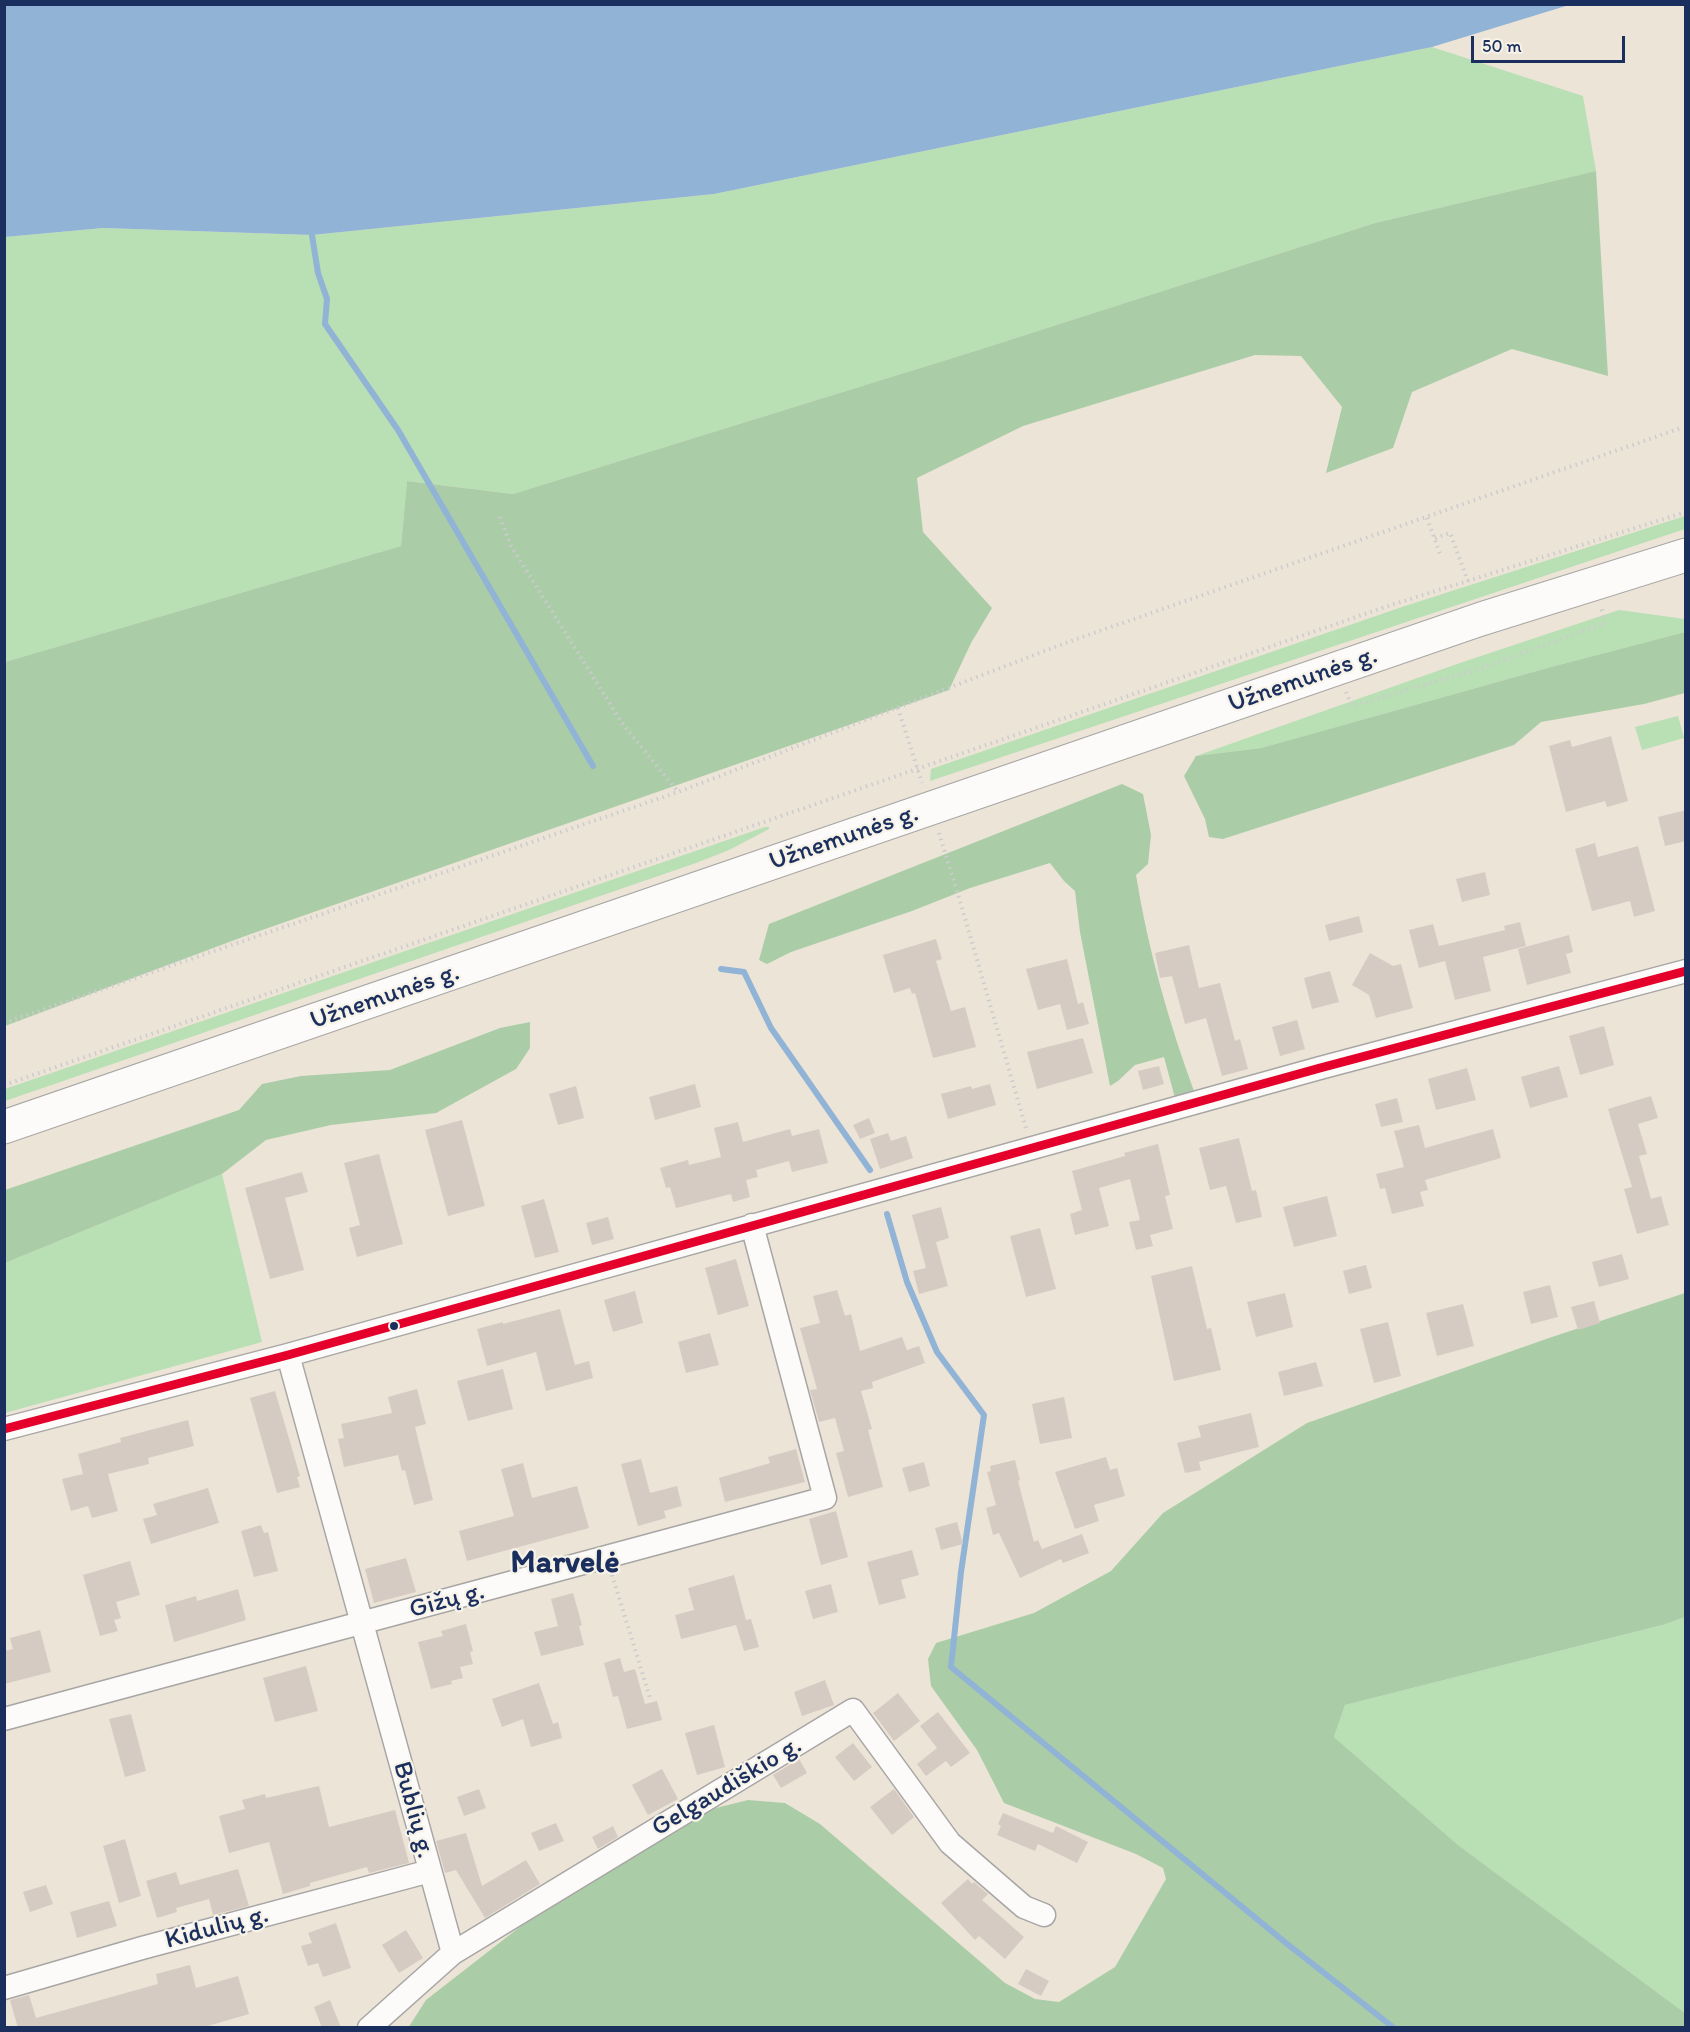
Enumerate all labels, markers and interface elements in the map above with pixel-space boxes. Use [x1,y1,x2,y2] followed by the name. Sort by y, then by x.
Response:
[1474,24,1628,62] scale bar
[1482,35,1522,57] text: 50 m
[1224,640,1382,720] street label: Užnemunės g.
[765,798,923,878] street label: Užnemunės g.
[306,957,464,1037] street label: Užnemunės g.
[388,1320,400,1332] unlabelled marker
[511,1545,619,1583] district label: Marvelė
[406,1576,488,1626] street label: Gižų g.
[646,1730,808,1844] street label: Gelgaudiškio g.
[385,1758,441,1862] street label: Bublių g.
[162,1899,272,1957] street label: Kidulių g.

